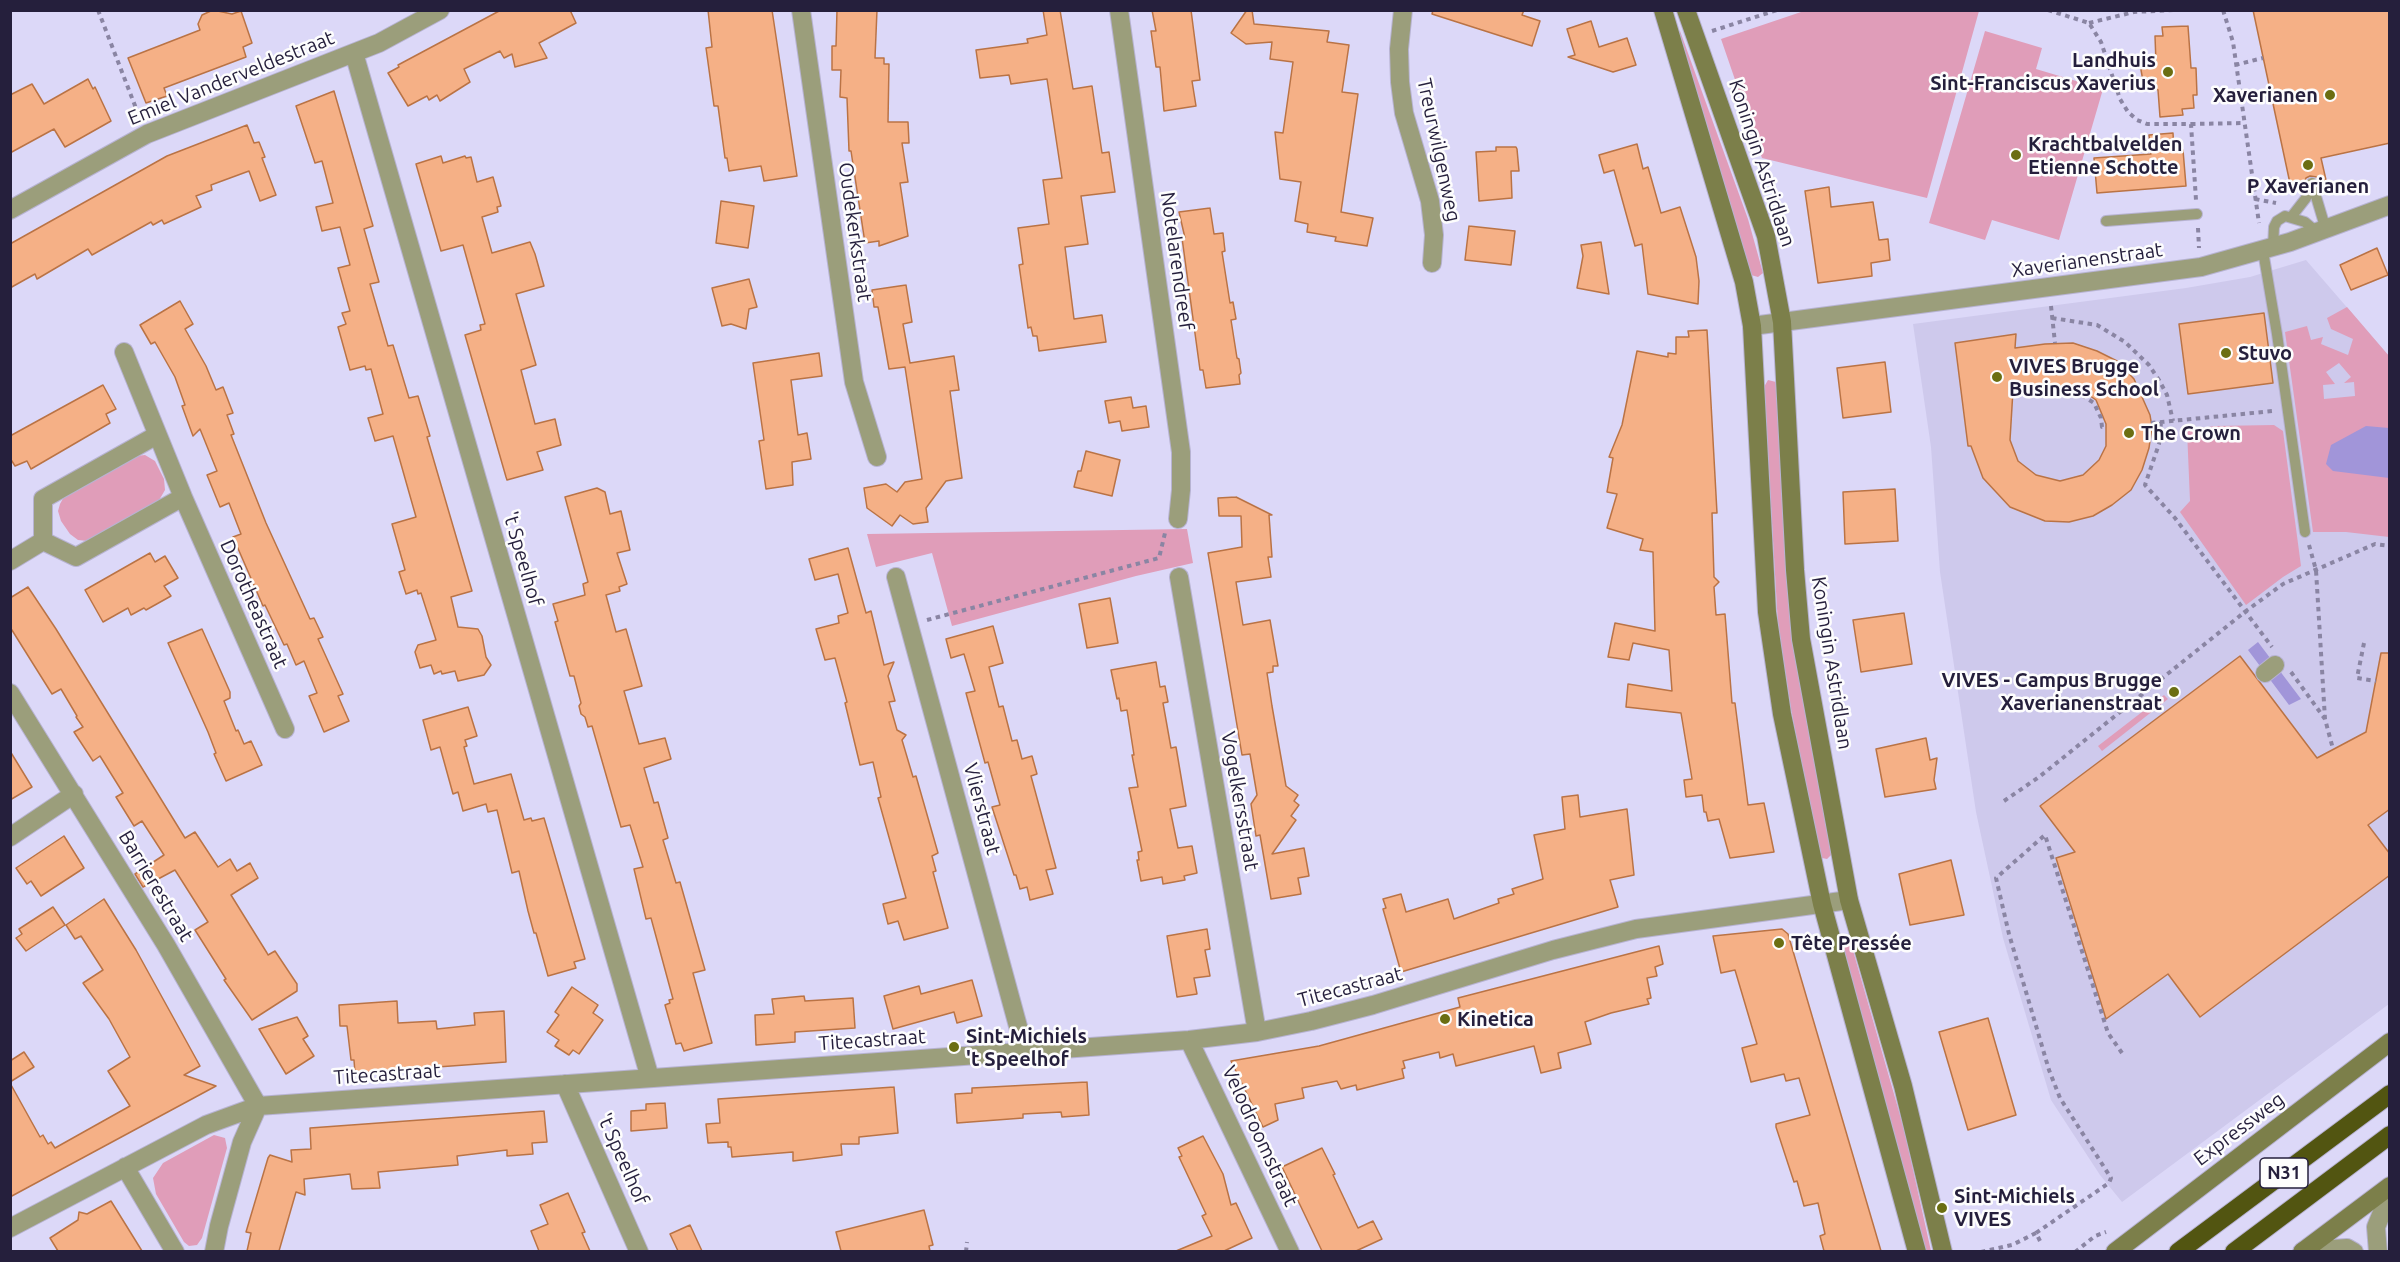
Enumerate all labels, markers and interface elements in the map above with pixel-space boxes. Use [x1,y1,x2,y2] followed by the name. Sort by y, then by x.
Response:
[124,26,338,130] street label: Emiel Vanderveldestraat
[1930,48,2156,95] place label: Landhuis Sint-Franciscus Xaverius
[2161,65,2175,79] marker: Landhuis Sint-Franciscus Xaverius
[1412,76,1466,224] street label: Treurwilgenweg
[1724,76,1800,250] street label: Koningin Astridlaan
[2213,83,2318,107] place label: Xaverianen
[2323,88,2337,102] marker: Xaverianen
[2028,132,2182,179] place label: Krachtbalvelden Etienne Schotte
[2009,148,2023,162] marker: Krachtbalvelden Etienne Schotte
[2301,158,2315,172] marker: P Xaverianen
[833,161,877,303] street label: Oudekerkstraat
[2247,174,2369,198] place label: P Xaverianen
[1155,190,1199,332] street label: Notelarendreef
[2010,238,2164,282] street label: Xaverianenstraat
[2238,341,2292,365] place label: Stuvo
[2219,346,2233,360] marker: Stuvo
[2009,354,2159,401] place label: VIVES Brugge Business School
[1990,370,2004,384] marker: VIVES Brugge Business School
[2141,421,2241,445] place label: The Crown
[2122,426,2136,440] marker: The Crown
[498,509,548,609] street label: 't Speelhof
[215,536,293,672] street label: Dorotheastraat
[1806,575,1858,751] street label: Koningin Astridlaan
[1942,668,2162,715] place label: VIVES - Campus Brugge Xaverianenstraat
[2167,685,2181,699] marker: VIVES - Campus Brugge Xaverianenstraat
[1216,729,1264,873] street label: Vogelkersstraat
[958,761,1006,857] street label: Vlierstraat
[113,826,199,946] street label: Barrierestraat
[1791,931,1912,955] place label: Tête Pressée
[1772,936,1786,950] marker: Tête Pressée
[1295,962,1405,1012] street label: Titecastraat
[1457,1007,1534,1031] place label: Kinetica
[1438,1012,1452,1026] marker: Kinetica
[818,1024,926,1056] street label: Titecastraat
[966,1024,1087,1071] place label: Sint-Michiels 't Speelhof
[947,1040,961,1054] marker: Sint-Michiels 't Speelhof
[333,1058,441,1090] street label: Titecastraat
[1217,1062,1303,1210] street label: Velodroomstraat
[2189,1087,2289,1171] street label: Expressweg
[592,1110,654,1208] street label: 't Speelhof
[2260,1158,2308,1188] road number: N31
[1954,1184,2075,1231] place label: Sint-Michiels VIVES
[1935,1201,1949,1215] marker: Sint-Michiels VIVES

